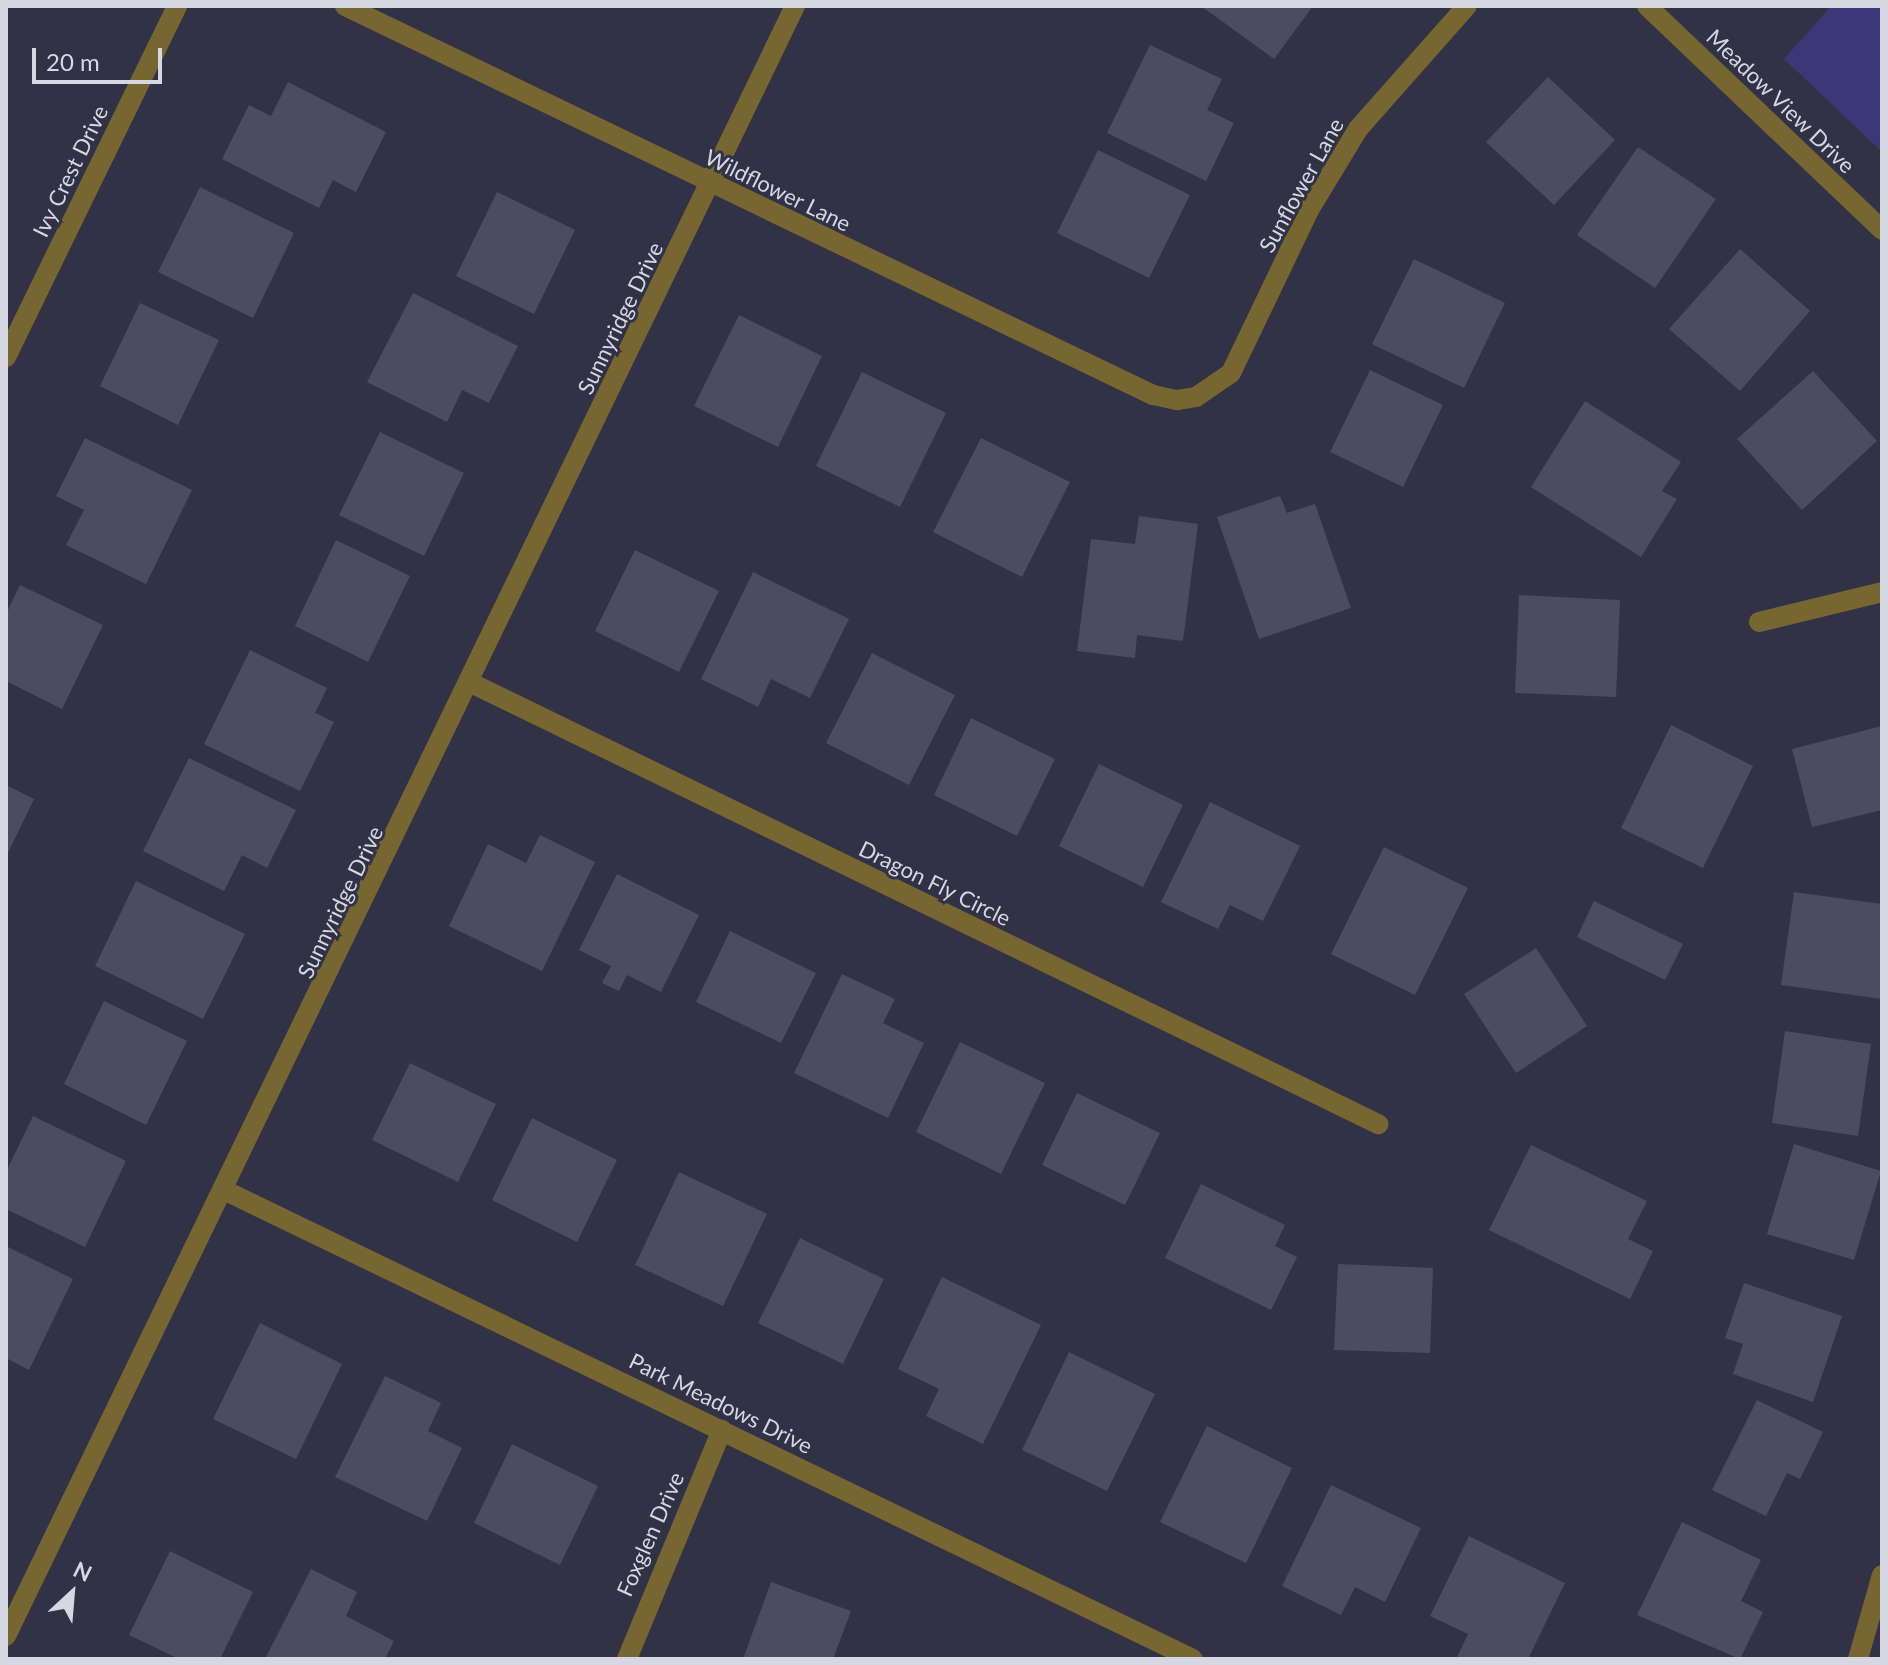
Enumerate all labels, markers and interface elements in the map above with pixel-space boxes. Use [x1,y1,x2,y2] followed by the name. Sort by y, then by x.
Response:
[1701,23,1861,179] street label: Meadow View Drive
[36,32,166,82] scale bar
[46,47,100,76] text: 20 m
[27,101,113,241] street label: Ivy Crest Drive
[1253,113,1349,257] street label: Sunflower Lane
[701,143,855,237] street label: Wildflower Lane
[572,238,668,398] street label: Sunnyridge Drive
[292,822,388,982] street label: Sunnyridge Drive
[855,835,1015,931] street label: Dragon Fly Circle
[625,1347,817,1459] street label: Park Meadows Drive
[611,1468,689,1600] street label: Foxglen Drive
[32,1553,112,1633] north arrow
[69,1555,96,1587] text: N

